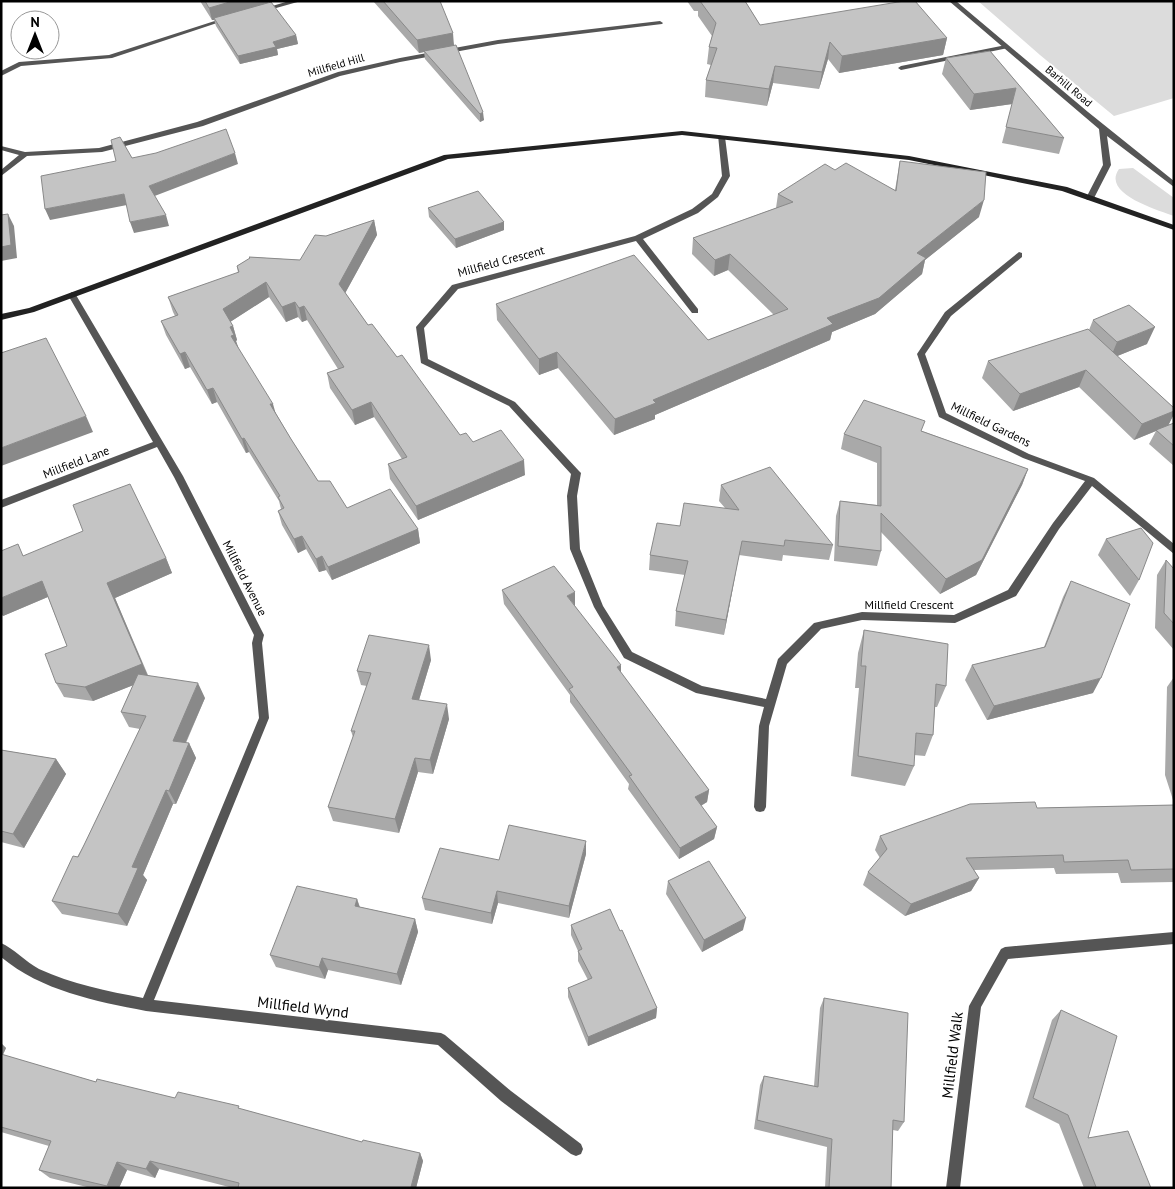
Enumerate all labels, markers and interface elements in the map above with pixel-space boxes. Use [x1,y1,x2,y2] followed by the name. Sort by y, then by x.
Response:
[10,10,60,60] north arrow
[30,13,40,31] text: N
[306,50,367,80] street label: Millfield Hill
[1043,62,1095,110] street label: Barhill Road
[456,242,546,280] street label: Millfield Crescent
[949,398,1033,450] street label: Millfield Gardens
[41,442,111,482] street label: Millfield Lane
[220,538,270,618] street label: Millfield Avenue
[864,597,954,612] street label: Millfield Crescent
[256,992,350,1022] street label: Millfield Wynd
[937,1010,967,1100] street label: Millfield Walk

